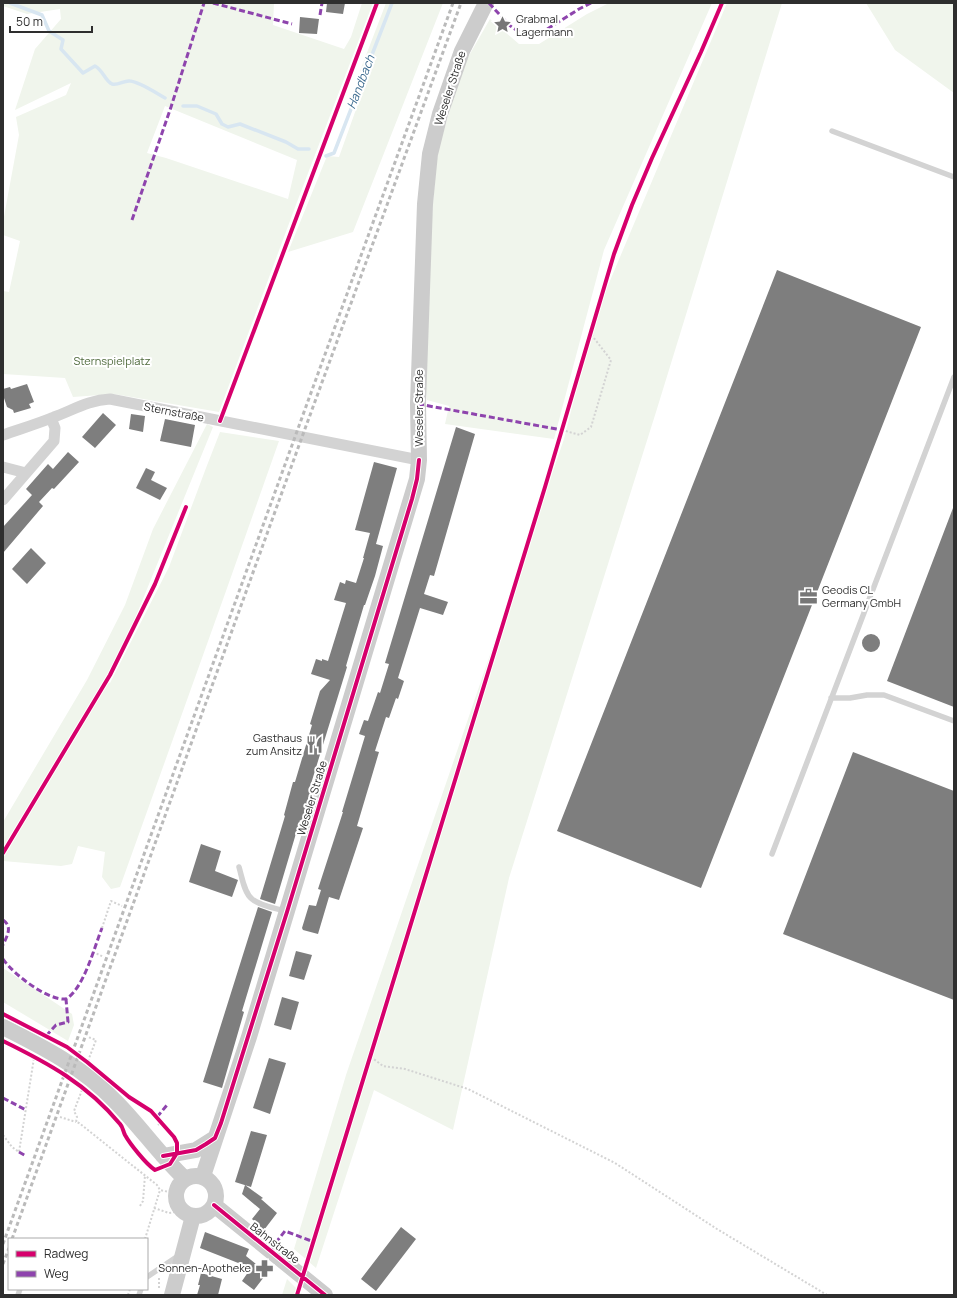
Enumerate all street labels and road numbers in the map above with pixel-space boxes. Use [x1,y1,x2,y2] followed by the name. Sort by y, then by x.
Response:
[430,48,469,127] street label: Weseler Straße
[411,369,426,447] street label: Weseler Straße
[143,398,206,425] street label: Sternstraße
[293,758,330,837] street label: Weseler Straße
[247,1219,304,1267] street label: Bahnstraße

